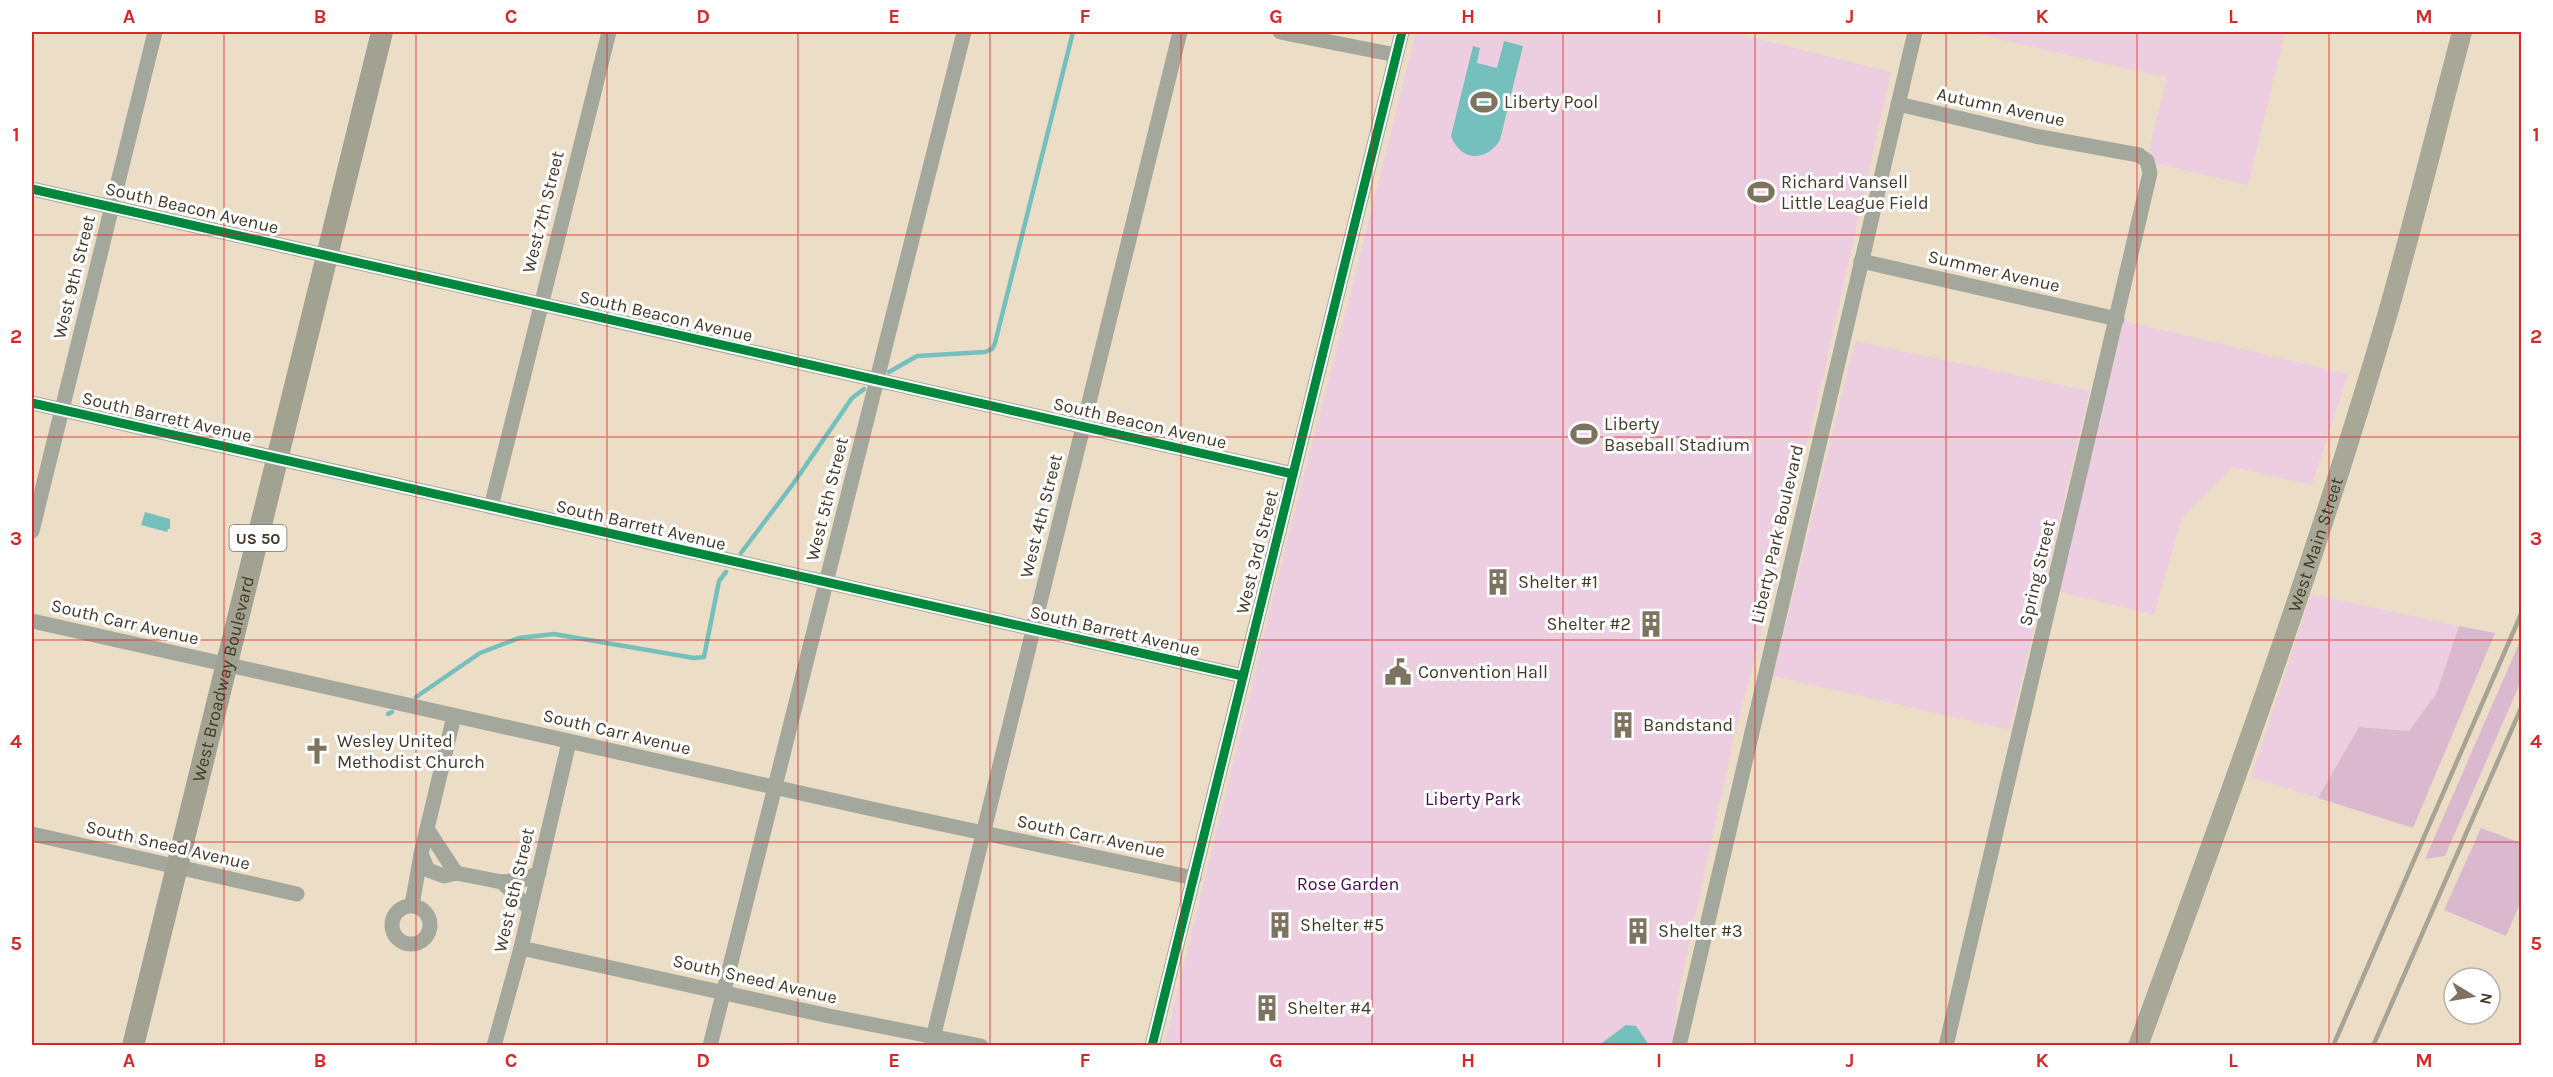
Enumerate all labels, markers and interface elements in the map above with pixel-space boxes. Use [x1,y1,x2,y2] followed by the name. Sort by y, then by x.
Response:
[123,5,136,28] text: A
[314,5,326,28] text: B
[505,5,517,28] text: C
[696,5,710,28] text: D
[888,5,900,28] text: E
[1080,5,1091,28] text: F
[1269,5,1283,28] text: G
[1461,5,1475,28] text: H
[1656,5,1662,28] text: I
[1846,5,1854,28] text: J
[2035,5,2049,28] text: K
[2228,5,2238,28] text: L
[2415,5,2433,28] text: M
[1935,83,2067,131] street label: Autumn Avenue
[1469,87,1499,117] sports icon: Liberty Pool
[1504,91,1598,113] place label: Liberty Pool
[12,123,20,146] text: 1
[2532,123,2540,146] text: 1
[517,148,569,275] street label: West 7th Street
[1781,171,1929,214] place label: Richard Vansell Little League Field
[103,177,281,239] street label: South Beacon Avenue
[1746,177,1776,207] sports icon: Richard Vansell Little League Field
[48,212,100,341] street label: West 9th Street
[1926,245,2062,297] street label: Summer Avenue
[577,285,755,347] street label: South Beacon Avenue
[10,325,22,348] text: 2
[2530,325,2542,348] text: 2
[80,387,254,447] street label: South Barrett Avenue
[1051,392,1229,454] street label: South Beacon Avenue
[1604,413,1750,456] place label: Liberty Baseball Stadium
[1569,419,1599,449] sports icon: Liberty Baseball Stadium
[801,435,853,563] street label: West 5th Street
[1746,442,1808,626] street label: Liberty Park Boulevard
[1015,452,1067,580] street label: West 4th Street
[2283,474,2348,615] street label: West Main Street
[1231,488,1283,616] street label: West 3rd Street
[554,495,728,555] street label: South Barrett Avenue
[2014,518,2060,628] street label: Spring Street
[230,525,286,551] road number: US 50
[10,527,22,550] text: 3
[2530,527,2542,550] text: 3
[1483,567,1513,597] building icon: Shelter #1
[1518,571,1598,593] place label: Shelter #1
[187,574,259,784] street label: West Broadway Boulevard
[49,594,201,650] street label: South Carr Avenue
[1028,601,1202,661] street label: South Barrett Avenue
[1636,609,1666,639] building icon: Shelter #2
[1546,613,1631,635] place label: Shelter #2
[1383,657,1413,687] public building icon: Convention Hall
[1418,661,1548,683] place label: Convention Hall
[541,704,693,760] street label: South Carr Avenue
[1608,710,1638,740] building icon: Bandstand
[1643,714,1733,736] place label: Bandstand
[10,730,22,753] text: 4
[337,730,485,773] place label: Wesley United Methodist Church
[2530,730,2542,753] text: 4
[302,736,332,766] church icon: Wesley United Methodist Church
[1425,788,1521,810] park label: Liberty Park
[1015,810,1167,862] street label: South Carr Avenue
[84,815,252,875] street label: South Sneed Avenue
[489,825,539,954] street label: West 6th Street
[1297,873,1399,895] park label: Rose Garden
[1265,910,1295,940] building icon: Shelter #5
[1300,914,1384,936] place label: Shelter #5
[1623,916,1653,946] building icon: Shelter #3
[1658,920,1743,942] place label: Shelter #3
[10,932,22,955] text: 5
[2530,932,2542,955] text: 5
[671,949,839,1009] street label: South Sneed Avenue
[2442,966,2502,1026] north arrow
[2476,991,2497,1006] text: N
[1252,993,1282,1023] building icon: Shelter #4
[1287,997,1371,1019] place label: Shelter #4
[123,1049,136,1072] text: A
[314,1049,326,1072] text: B
[505,1049,517,1072] text: C
[696,1049,710,1072] text: D
[888,1049,900,1072] text: E
[1080,1049,1091,1072] text: F
[1269,1049,1283,1072] text: G
[1461,1049,1475,1072] text: H
[1656,1049,1662,1072] text: I
[1846,1049,1854,1072] text: J
[2035,1049,2049,1072] text: K
[2228,1049,2238,1072] text: L
[2415,1049,2433,1072] text: M

